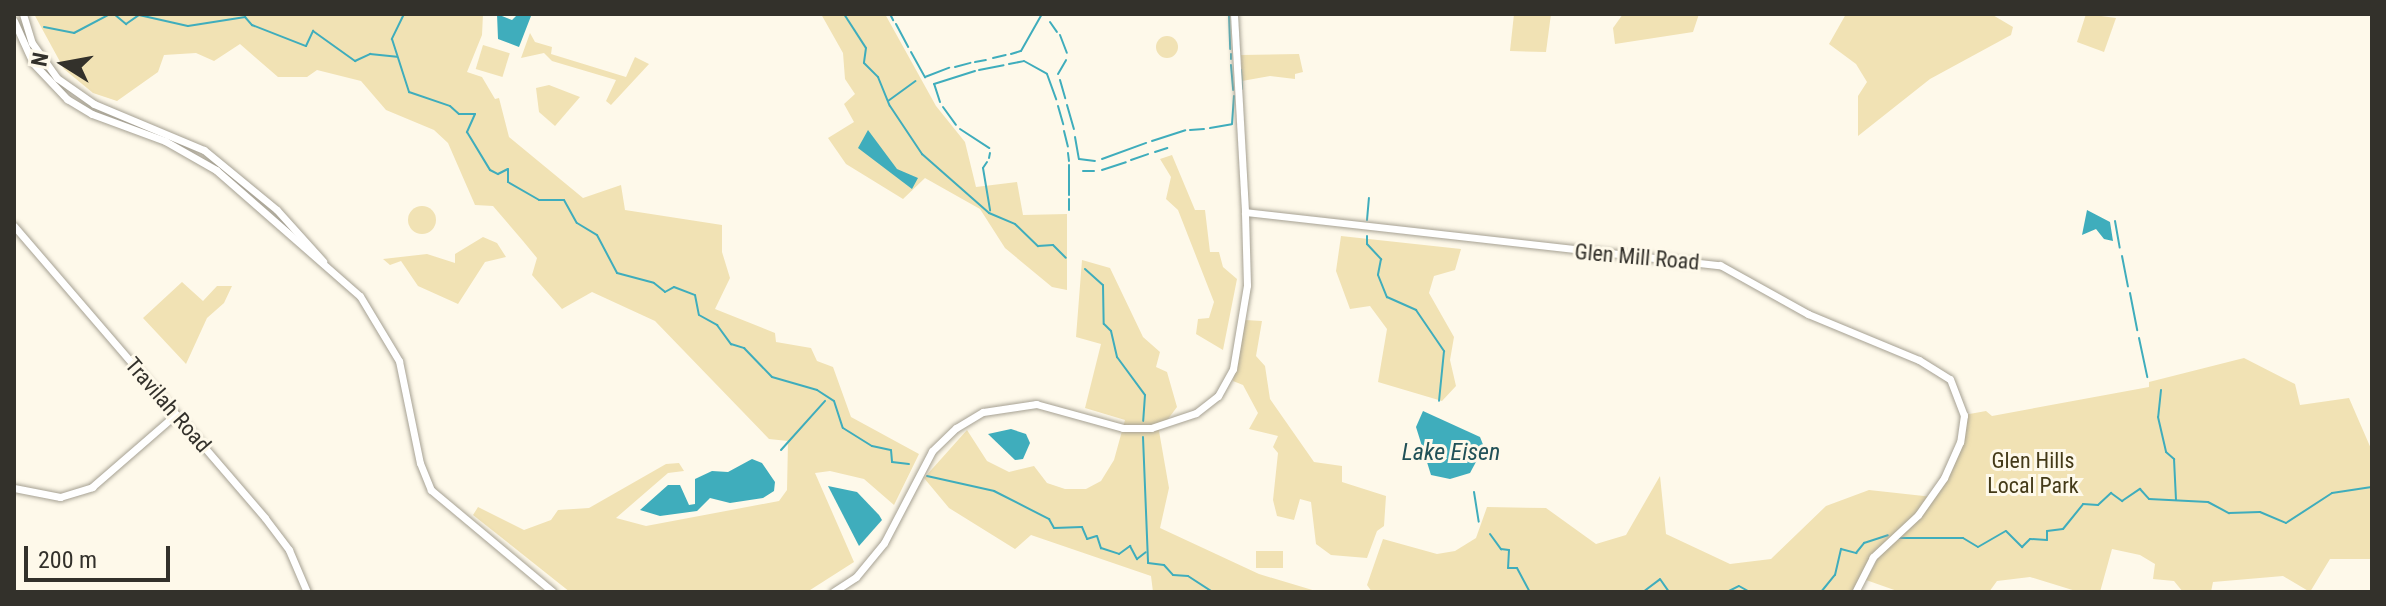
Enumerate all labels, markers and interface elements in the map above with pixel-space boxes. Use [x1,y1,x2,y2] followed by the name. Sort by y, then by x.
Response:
[24,24,104,104] north arrow
[26,50,54,68] text: N
[1574,238,1700,276] street label: Glen Mill Road
[120,352,216,458] street label: Travilah Road
[1402,439,1500,467] water label: Lake Eisen
[1987,447,2079,498] park label: Glen Hills Local Park
[28,530,174,580] scale bar
[38,546,97,574] text: 200 m

